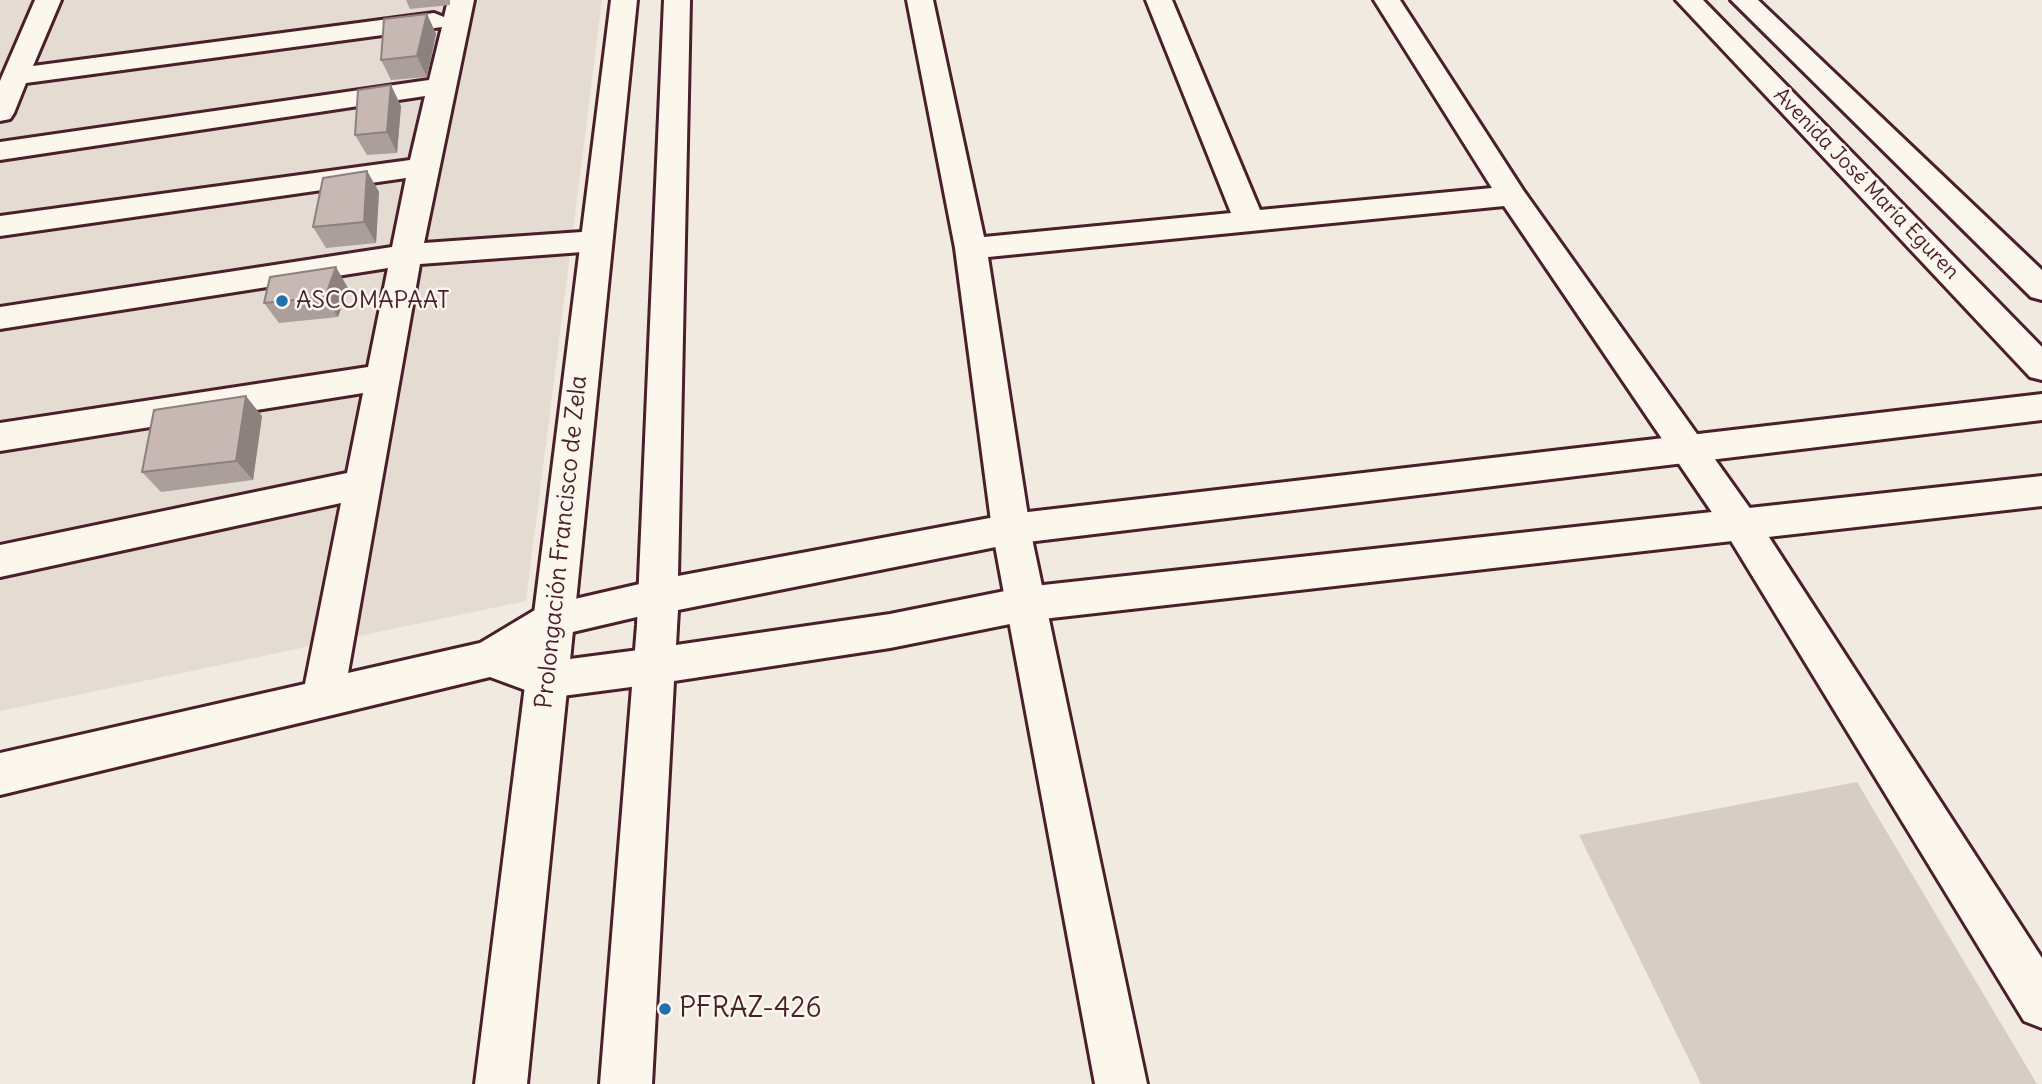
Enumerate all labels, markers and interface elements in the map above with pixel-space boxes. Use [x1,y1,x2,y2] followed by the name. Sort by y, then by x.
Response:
[1768,83,1964,285] street label: Avenida José María Eguren
[296,287,450,315] place label: ASCOMAPAAT
[274,293,290,309] marker: ASCOMAPAAT
[530,374,594,710] street label: Prolongación Francisco de Zela
[679,992,822,1026] place label: PFRAZ-426
[657,1001,673,1017] marker: PFRAZ-426

